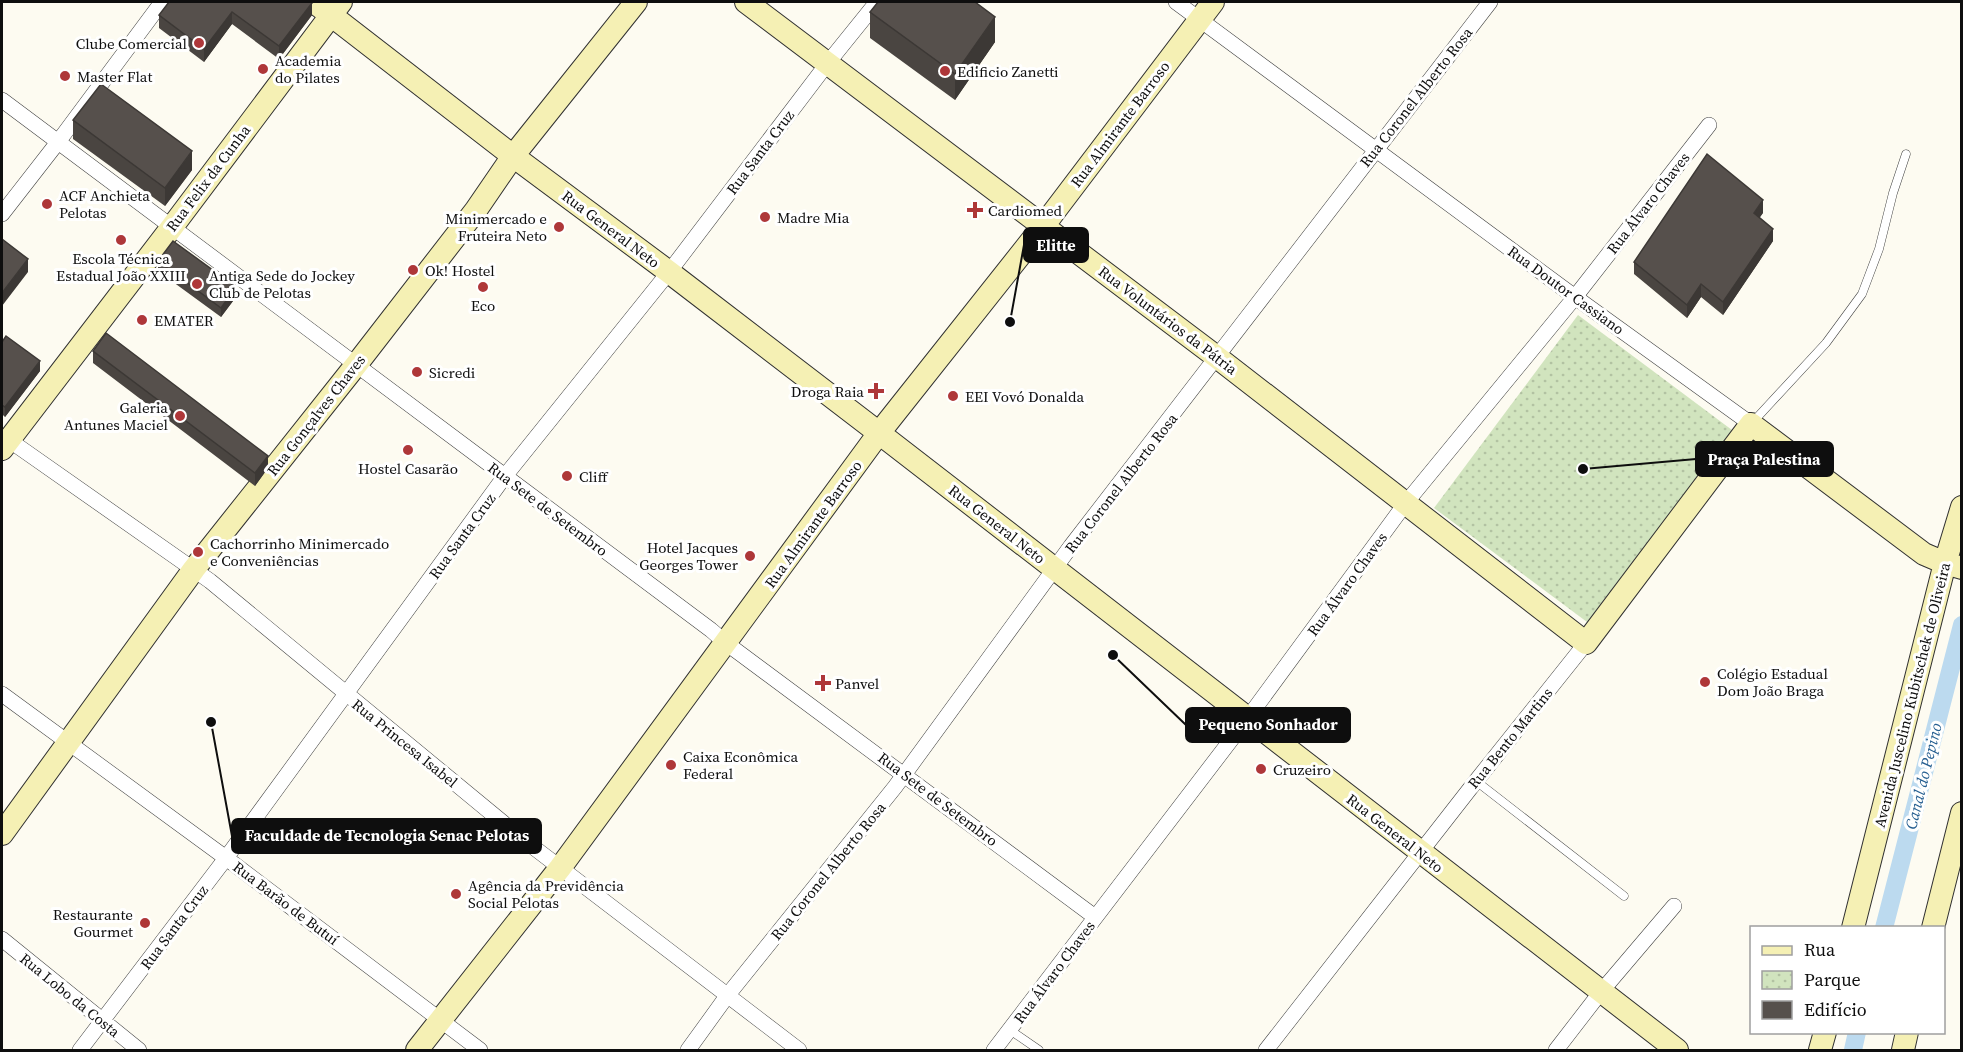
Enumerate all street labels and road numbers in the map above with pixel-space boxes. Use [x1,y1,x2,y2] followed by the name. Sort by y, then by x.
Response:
[1355,22,1477,171] street label: Rua Coronel Alberto Rosa
[1066,57,1174,191] street label: Rua Almirante Barroso
[721,105,799,199] street label: Rua Santa Cruz
[161,120,255,236] street label: Rua Felix da Cunha
[1602,148,1694,258] street label: Rua Álvaro Chaves
[558,185,664,273] street label: Rua General Neto
[1503,241,1629,339] street label: Rua Doutor Cassiano
[1094,261,1242,379] street label: Rua Voluntários da Pátria
[262,350,370,480] street label: Rua Gonçalves Chaves
[1060,408,1182,557] street label: Rua Coronel Alberto Rosa
[759,456,867,592] street label: Rua Almirante Barroso
[484,457,612,561] street label: Rua Sete de Setembro
[944,480,1050,568] street label: Rua General Neto
[424,489,500,583] street label: Rua Santa Cruz
[1302,528,1392,640] street label: Rua Álvaro Chaves
[1869,560,1955,830] street label: Avenida Juscelino Kubitschek de Oliveira
[1463,683,1557,793] street label: Rua Bento Martins
[348,694,463,793] street label: Rua Princesa Isabel
[874,747,1002,851] street label: Rua Sete de Setembro
[1342,789,1448,877] street label: Rua General Neto
[766,797,891,944] street label: Rua Coronel Alberto Rosa
[229,856,344,950] street label: Rua Barão de Butuí
[135,880,213,974] street label: Rua Santa Cruz
[1008,916,1100,1028] street label: Rua Álvaro Chaves
[16,948,125,1042] street label: Rua Lobo da Costa

